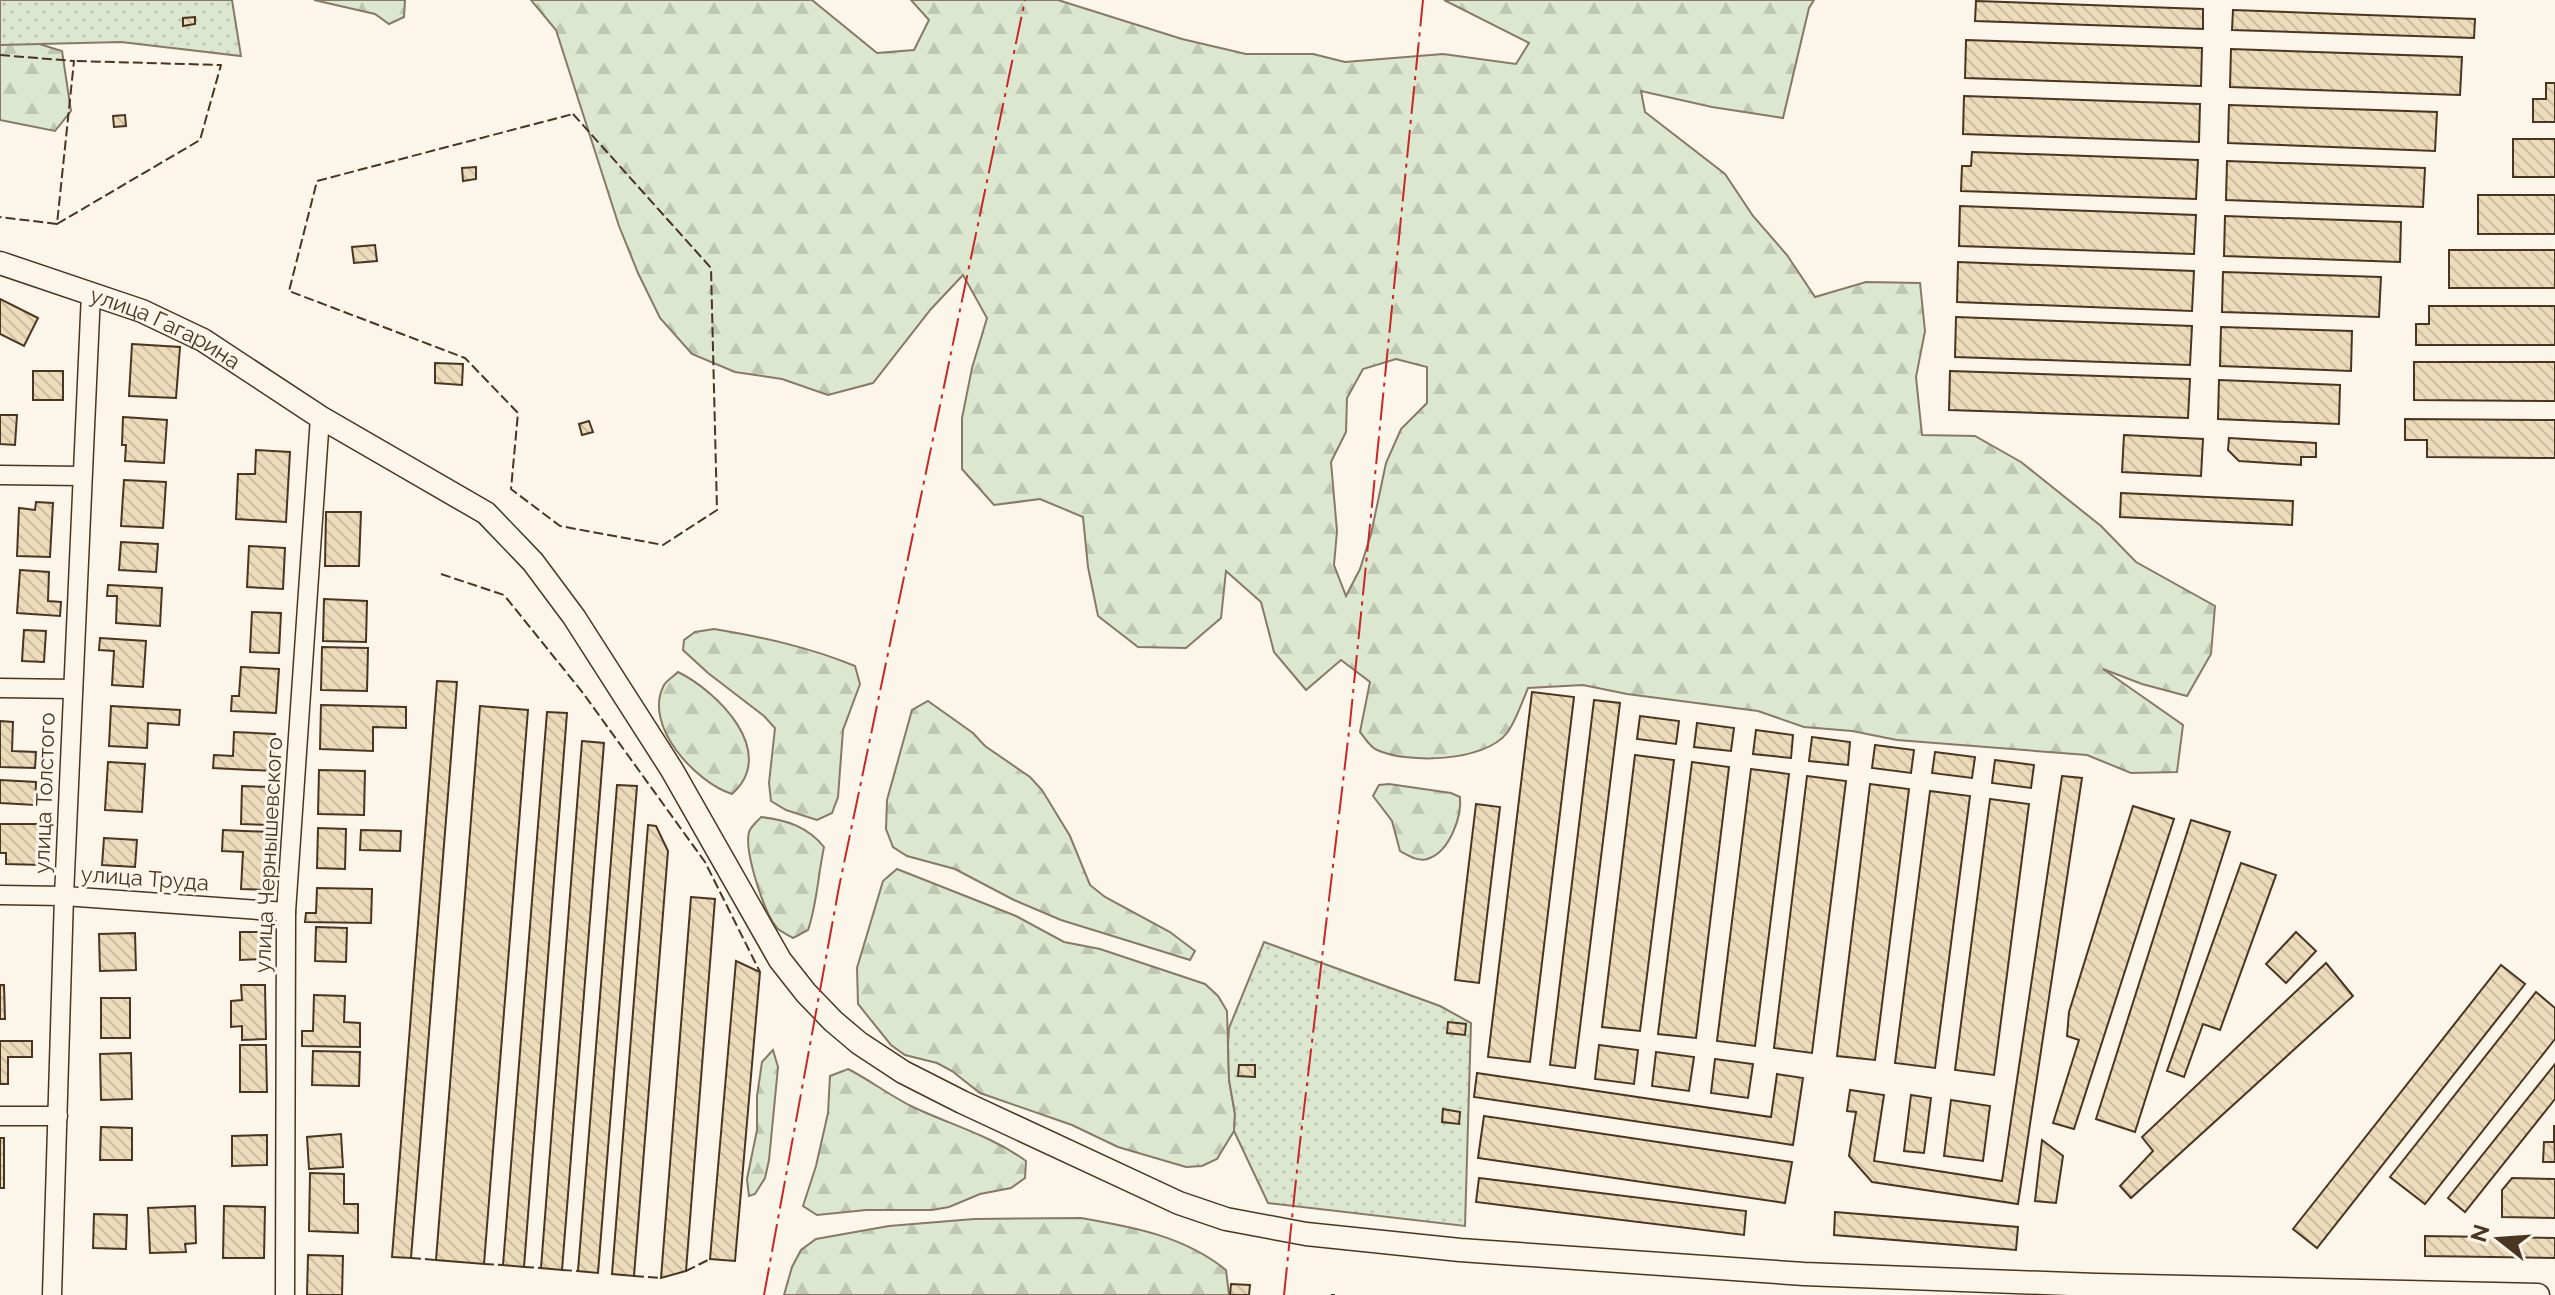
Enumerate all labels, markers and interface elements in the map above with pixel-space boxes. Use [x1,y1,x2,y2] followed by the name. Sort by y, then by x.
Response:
[87,281,246,374] street label: улица Гагарина
[28,712,60,874] street label: улица Толстого
[249,736,287,974] street label: улица Чернышевского
[80,861,210,895] street label: улица Труда
[2459,1199,2539,1279] north arrow
[2465,1221,2495,1245] text: N

